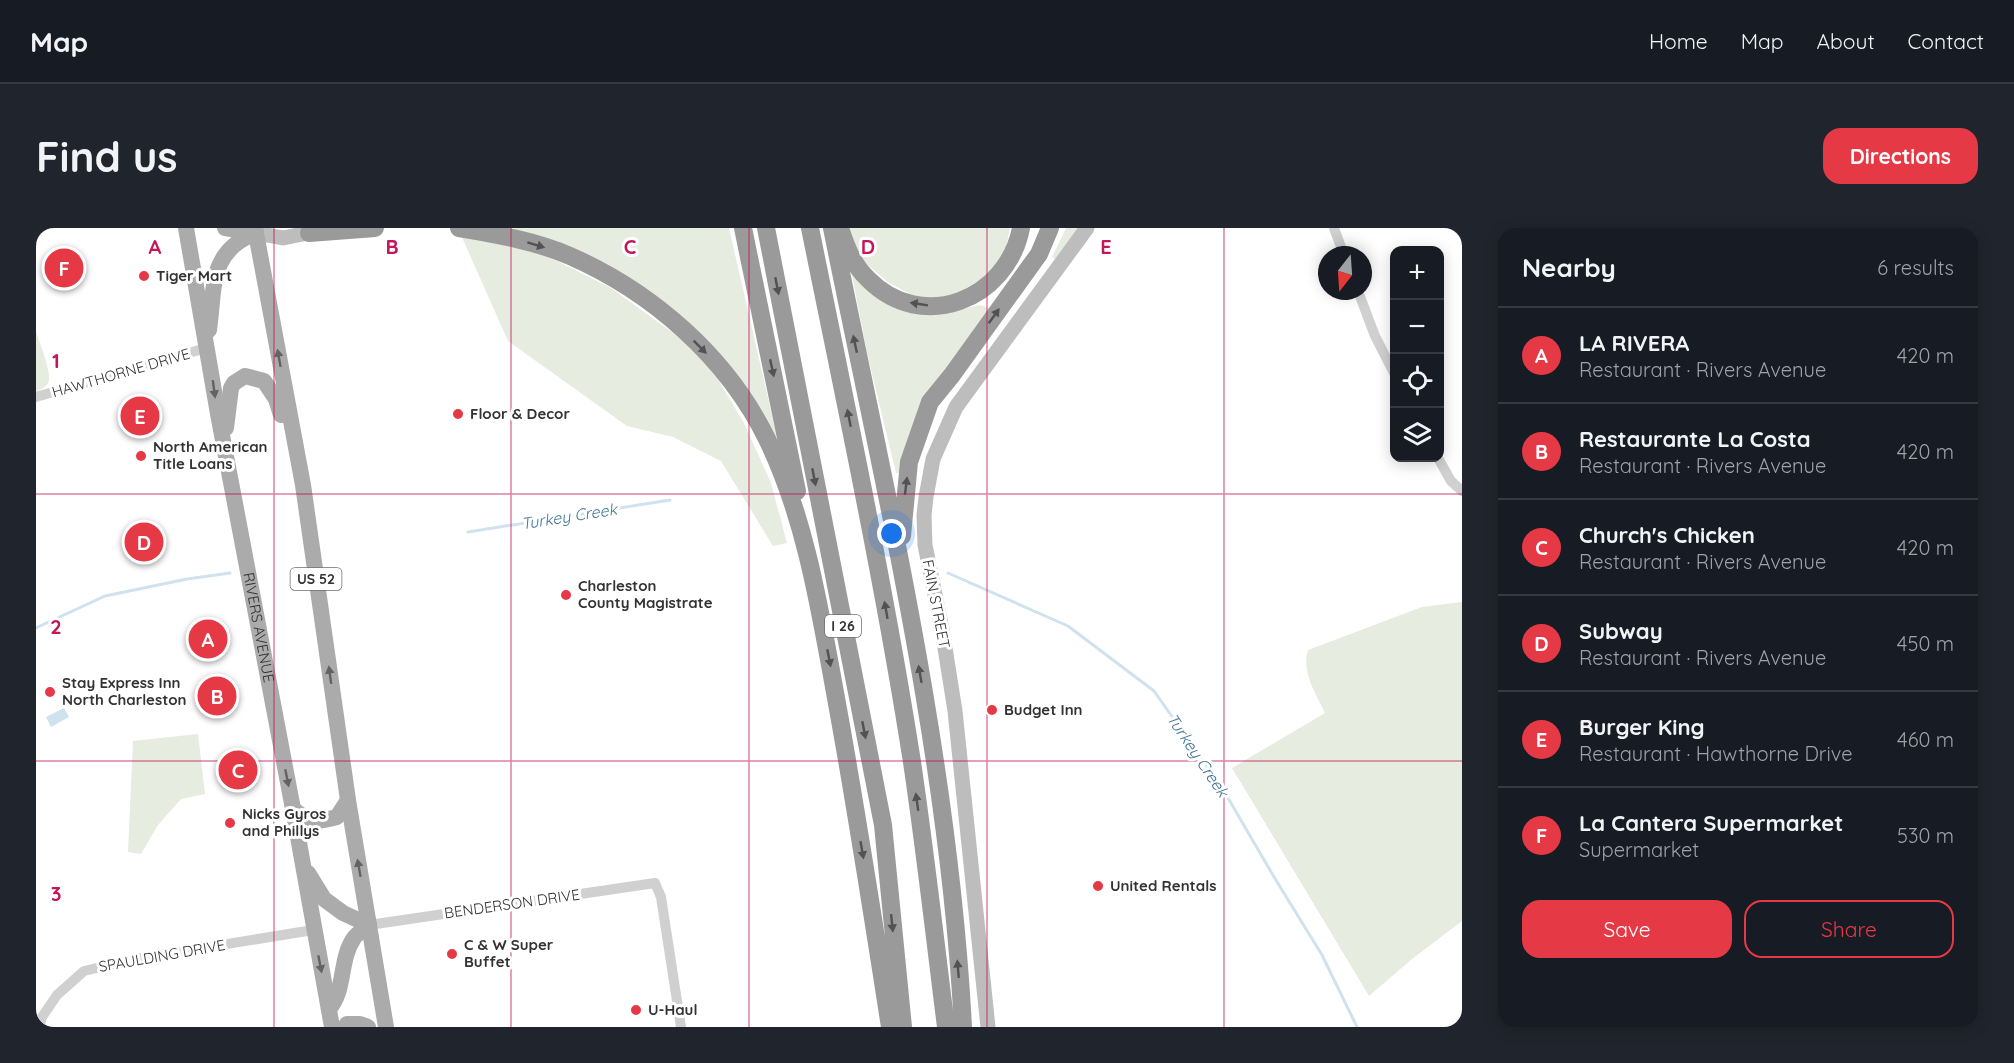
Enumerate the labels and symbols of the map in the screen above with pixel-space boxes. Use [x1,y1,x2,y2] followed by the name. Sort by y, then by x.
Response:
[149,234,162,259] text: A
[385,234,399,259] text: B
[624,234,637,259] text: C
[861,234,875,259] text: D
[1100,234,1112,259] text: E
[528,241,546,250] one-way arrow
[45,246,84,291] pin: F
[1318,246,1372,300] north arrow
[156,266,232,285] place label: Tiger Mart
[137,269,151,283] marker: Tiger Mart
[773,276,782,295] one-way arrow
[909,299,928,308] one-way arrow
[988,309,1000,325] one-way arrow
[850,334,859,353] one-way arrow
[693,339,707,353] one-way arrow
[50,344,192,401] street label: HAWTHORNE DRIVE
[52,348,60,373] text: 1
[274,348,283,367] one-way arrow
[768,358,777,377] one-way arrow
[210,380,219,399] one-way arrow
[120,394,160,438] pin: E
[470,404,570,423] place label: Floor & Decor
[451,407,465,421] marker: Floor & Decor
[844,409,853,428] one-way arrow
[153,437,268,473] place label: North American Title Loans
[134,449,148,463] marker: North American Title Loans
[810,468,819,487] one-way arrow
[901,476,911,495] one-way arrow
[520,498,620,533] water label: Turkey Creek
[877,519,906,548] your location
[124,520,164,564] pin: D
[919,558,954,650] street label: FAIN STREET
[290,568,342,590] road number: US 52
[239,571,279,684] street label: RIVERS AVENUE
[578,576,713,612] place label: Charleston County Magistrate
[559,588,573,602] marker: Charleston County Magistrate
[881,600,890,619] one-way arrow
[50,614,62,639] text: 2
[825,615,861,637] road number: I 26
[188,616,228,662] pin: A
[824,648,833,667] one-way arrow
[915,664,924,683] one-way arrow
[325,665,334,684] one-way arrow
[62,673,187,709] place label: Stay Express Inn North Charleston
[198,674,237,718] pin: B
[43,685,57,699] marker: Stay Express Inn North Charleston
[1004,700,1083,719] place label: Budget Inn
[985,703,999,717] marker: Budget Inn
[1163,709,1234,802] water label: Turkey Creek
[860,721,869,740] one-way arrow
[218,748,258,792] pin: C
[283,769,292,788] one-way arrow
[913,793,922,812] one-way arrow
[242,804,326,840] place label: Nicks Gyros and Phillys
[223,816,237,830] marker: Nicks Gyros and Phillys
[858,840,867,859] one-way arrow
[354,858,363,877] one-way arrow
[1110,876,1216,895] place label: United Rentals
[1091,879,1105,893] marker: United Rentals
[51,881,61,906] text: 3
[443,885,581,922] street label: BENDERSON DRIVE
[888,913,897,932] one-way arrow
[97,935,227,976] street label: SPAULDING DRIVE
[464,935,554,971] place label: C & W Super Buffet
[445,947,459,961] marker: C & W Super Buffet
[316,955,325,974] one-way arrow
[953,959,963,978] one-way arrow
[648,1000,697,1019] place label: U-Haul
[629,1003,643,1017] marker: U-Haul

